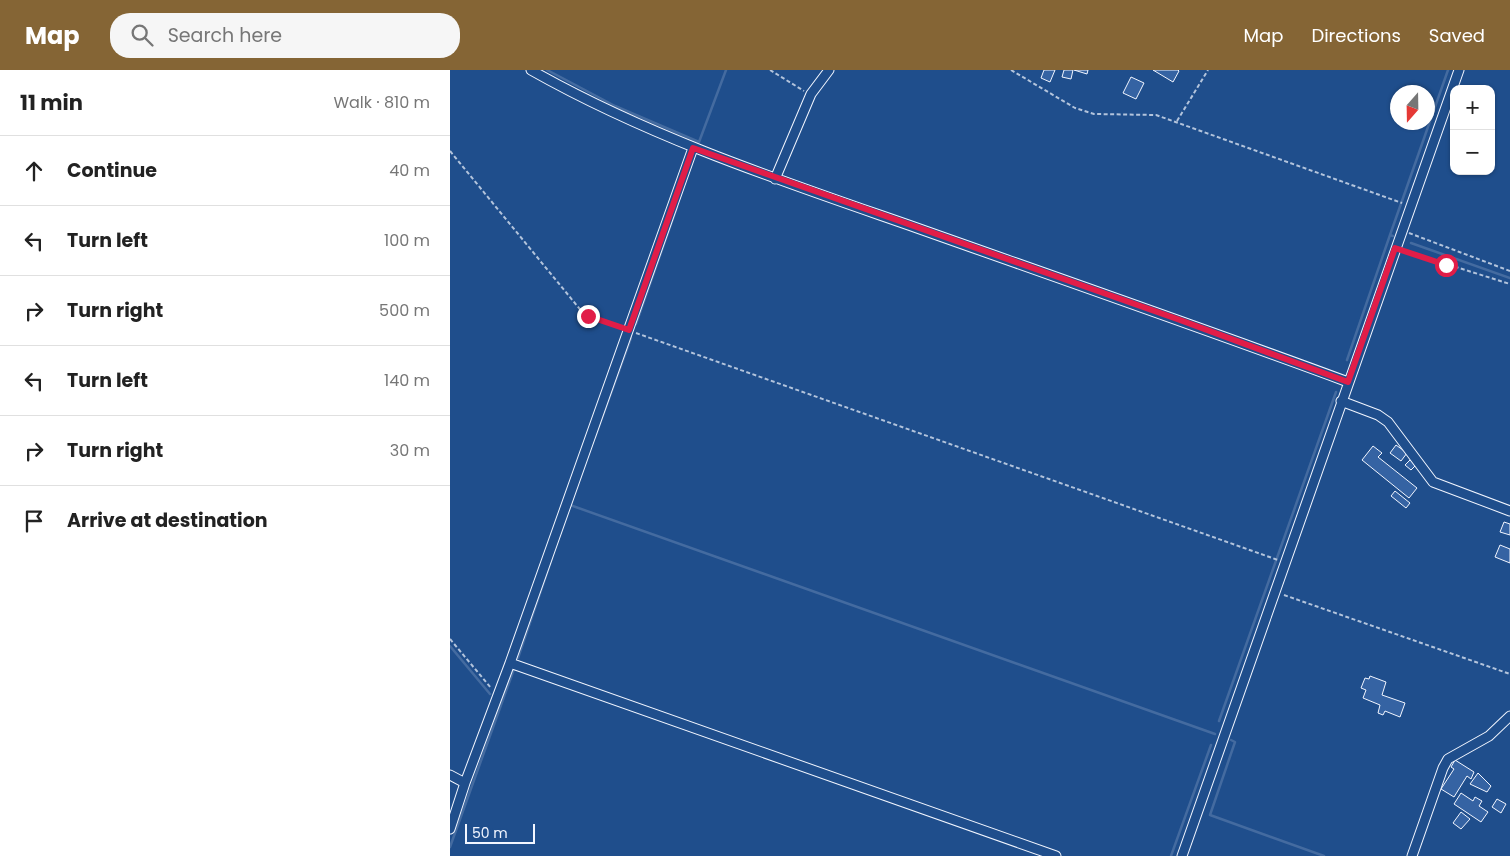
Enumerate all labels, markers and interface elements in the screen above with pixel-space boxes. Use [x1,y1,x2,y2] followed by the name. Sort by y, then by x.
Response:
[110,13,460,58] search box
[25,19,80,52] text: Map
[128,21,156,49] icon: search
[168,22,282,49] text: Search here
[1244,23,1283,48] text: Map
[1311,23,1401,48] text: Directions
[1429,23,1485,48] text: Saved
[1390,85,1435,130] north arrow
[1450,85,1495,175] map controls
[1450,85,1495,130] button: +
[20,88,83,117] text: 11 min
[333,91,430,114] text: Walk · 810 m
[1450,130,1495,175] button: −
[20,157,48,185] icon: ahead
[67,157,157,184] text: Continue
[389,159,430,182] text: 40 m
[20,227,48,255] icon: left
[67,227,148,254] text: Turn left
[384,229,430,252] text: 100 m
[1435,254,1458,277] route start
[20,297,48,325] icon: right
[67,297,163,324] text: Turn right
[379,299,430,322] text: 500 m
[577,305,600,328] route end
[20,367,48,395] icon: left
[67,367,148,394] text: Turn left
[384,369,430,392] text: 140 m
[20,437,48,465] icon: right
[67,437,163,464] text: Turn right
[390,439,430,462] text: 30 m
[20,507,48,535] icon: arrive
[67,507,268,534] text: Arrive at destination
[465,821,535,844] scale bar
[472,823,508,843] text: 50 m

